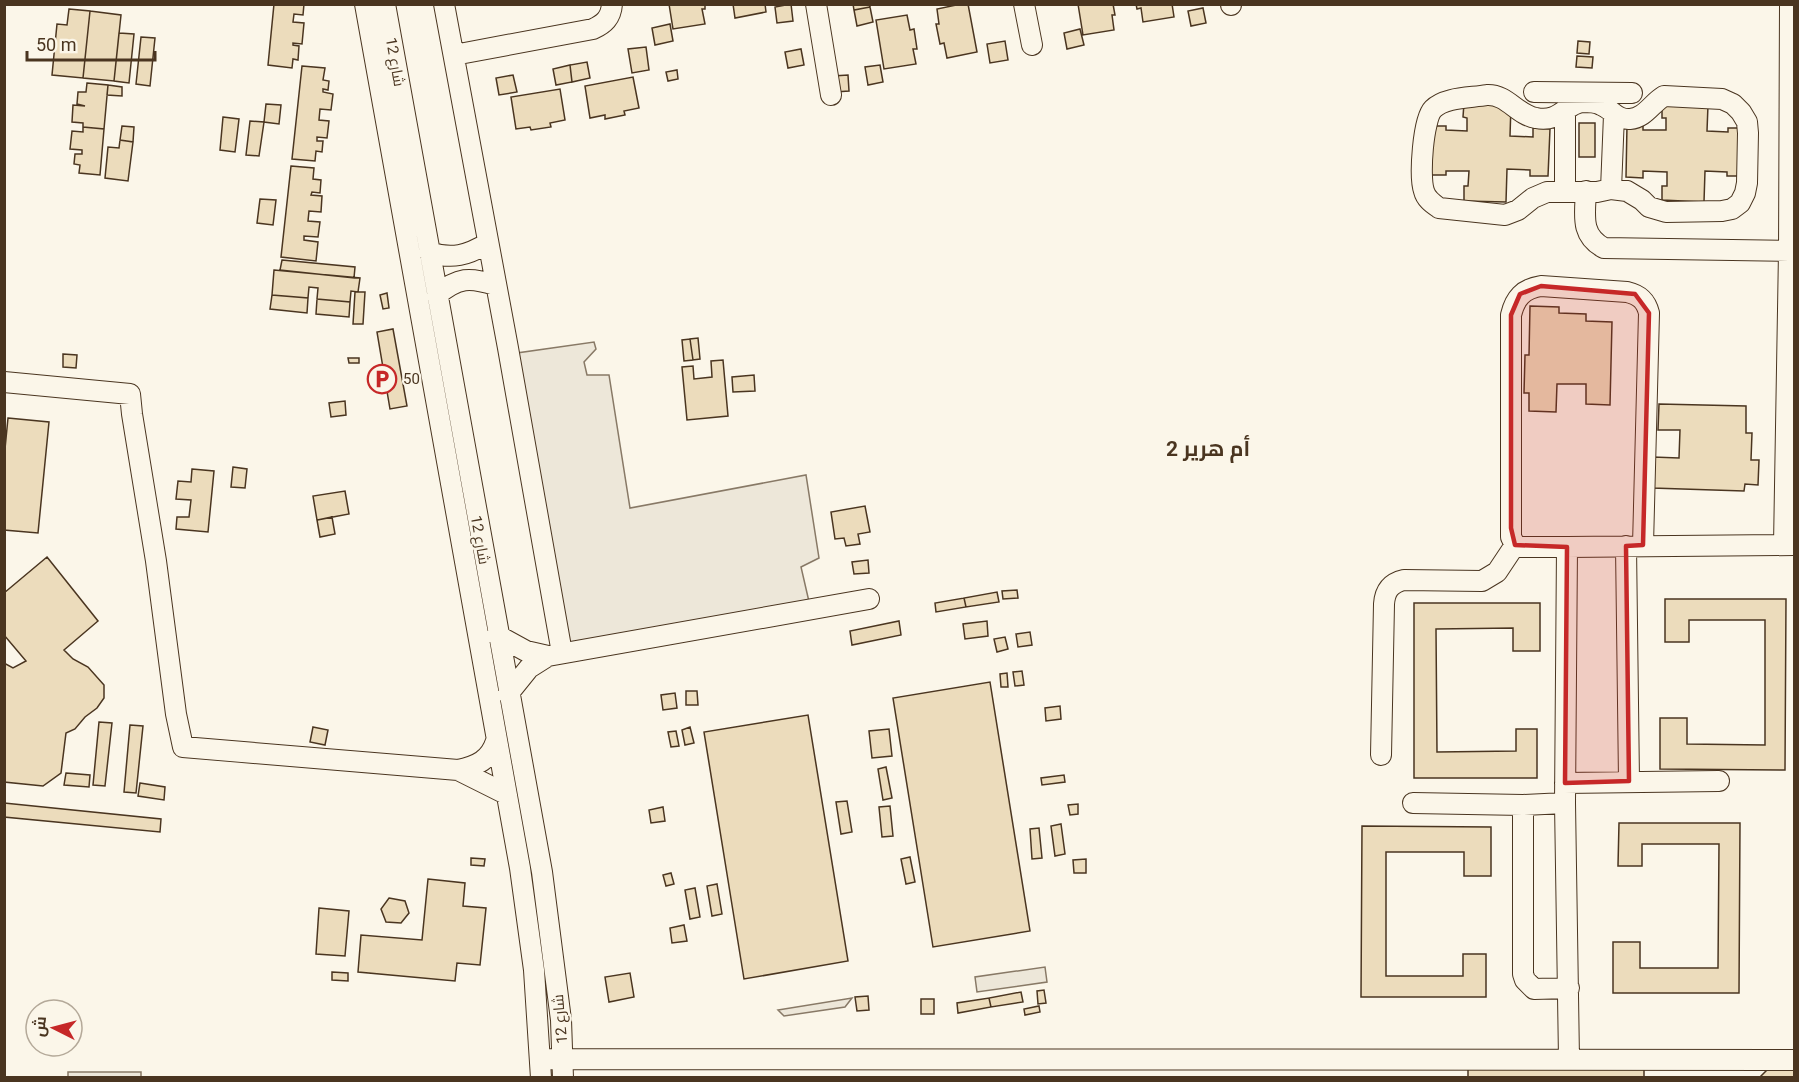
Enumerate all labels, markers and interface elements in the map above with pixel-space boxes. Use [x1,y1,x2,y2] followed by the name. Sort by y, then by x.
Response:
[27,24,154,62] scale bar
[36,34,76,55] text: 50 m
[380,36,408,88] street label: شارع 12
[366,363,398,395] parking icon: 50
[403,370,420,388] place label: 50
[1166,435,1250,463] district label: أم هرير 2
[465,514,493,566] street label: شارع 12
[549,993,573,1045] street label: شارع 12
[24,998,84,1058] north arrow
[29,1015,50,1038] text: ش

